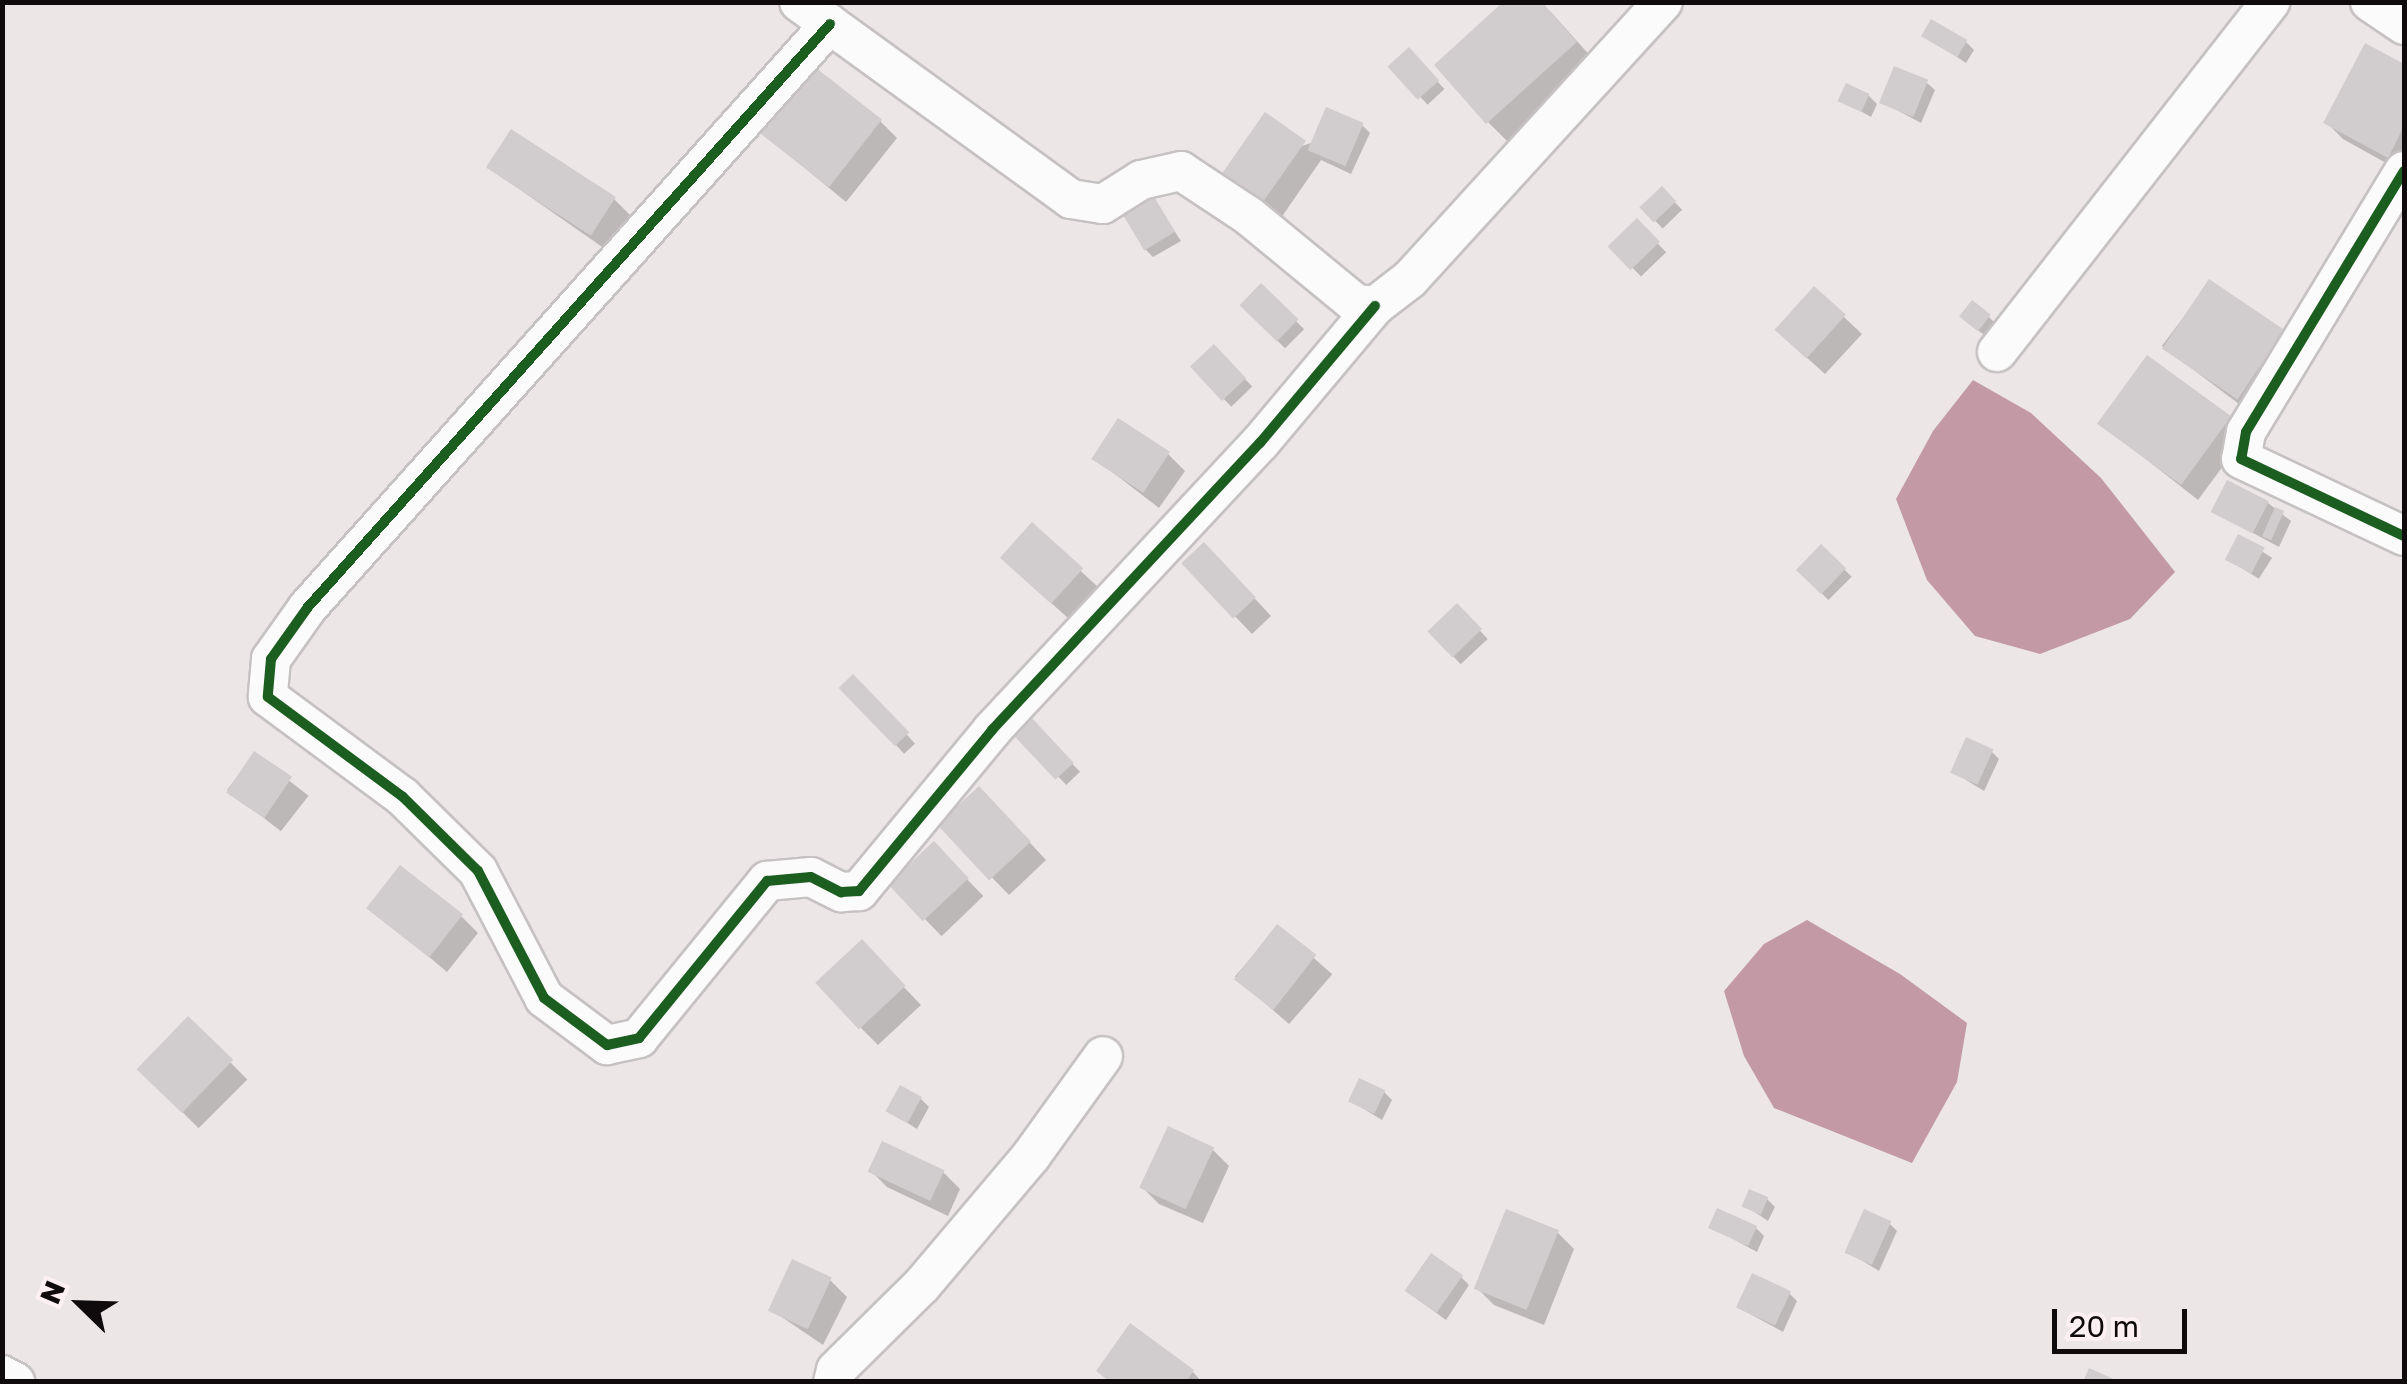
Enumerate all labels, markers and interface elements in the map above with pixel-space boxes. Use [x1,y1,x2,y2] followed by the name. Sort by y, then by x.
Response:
[30,1254,130,1354] north arrow
[33,1276,71,1308] text: N
[2057,1289,2192,1351] scale bar
[2069,1308,2139,1344] text: 20 m

